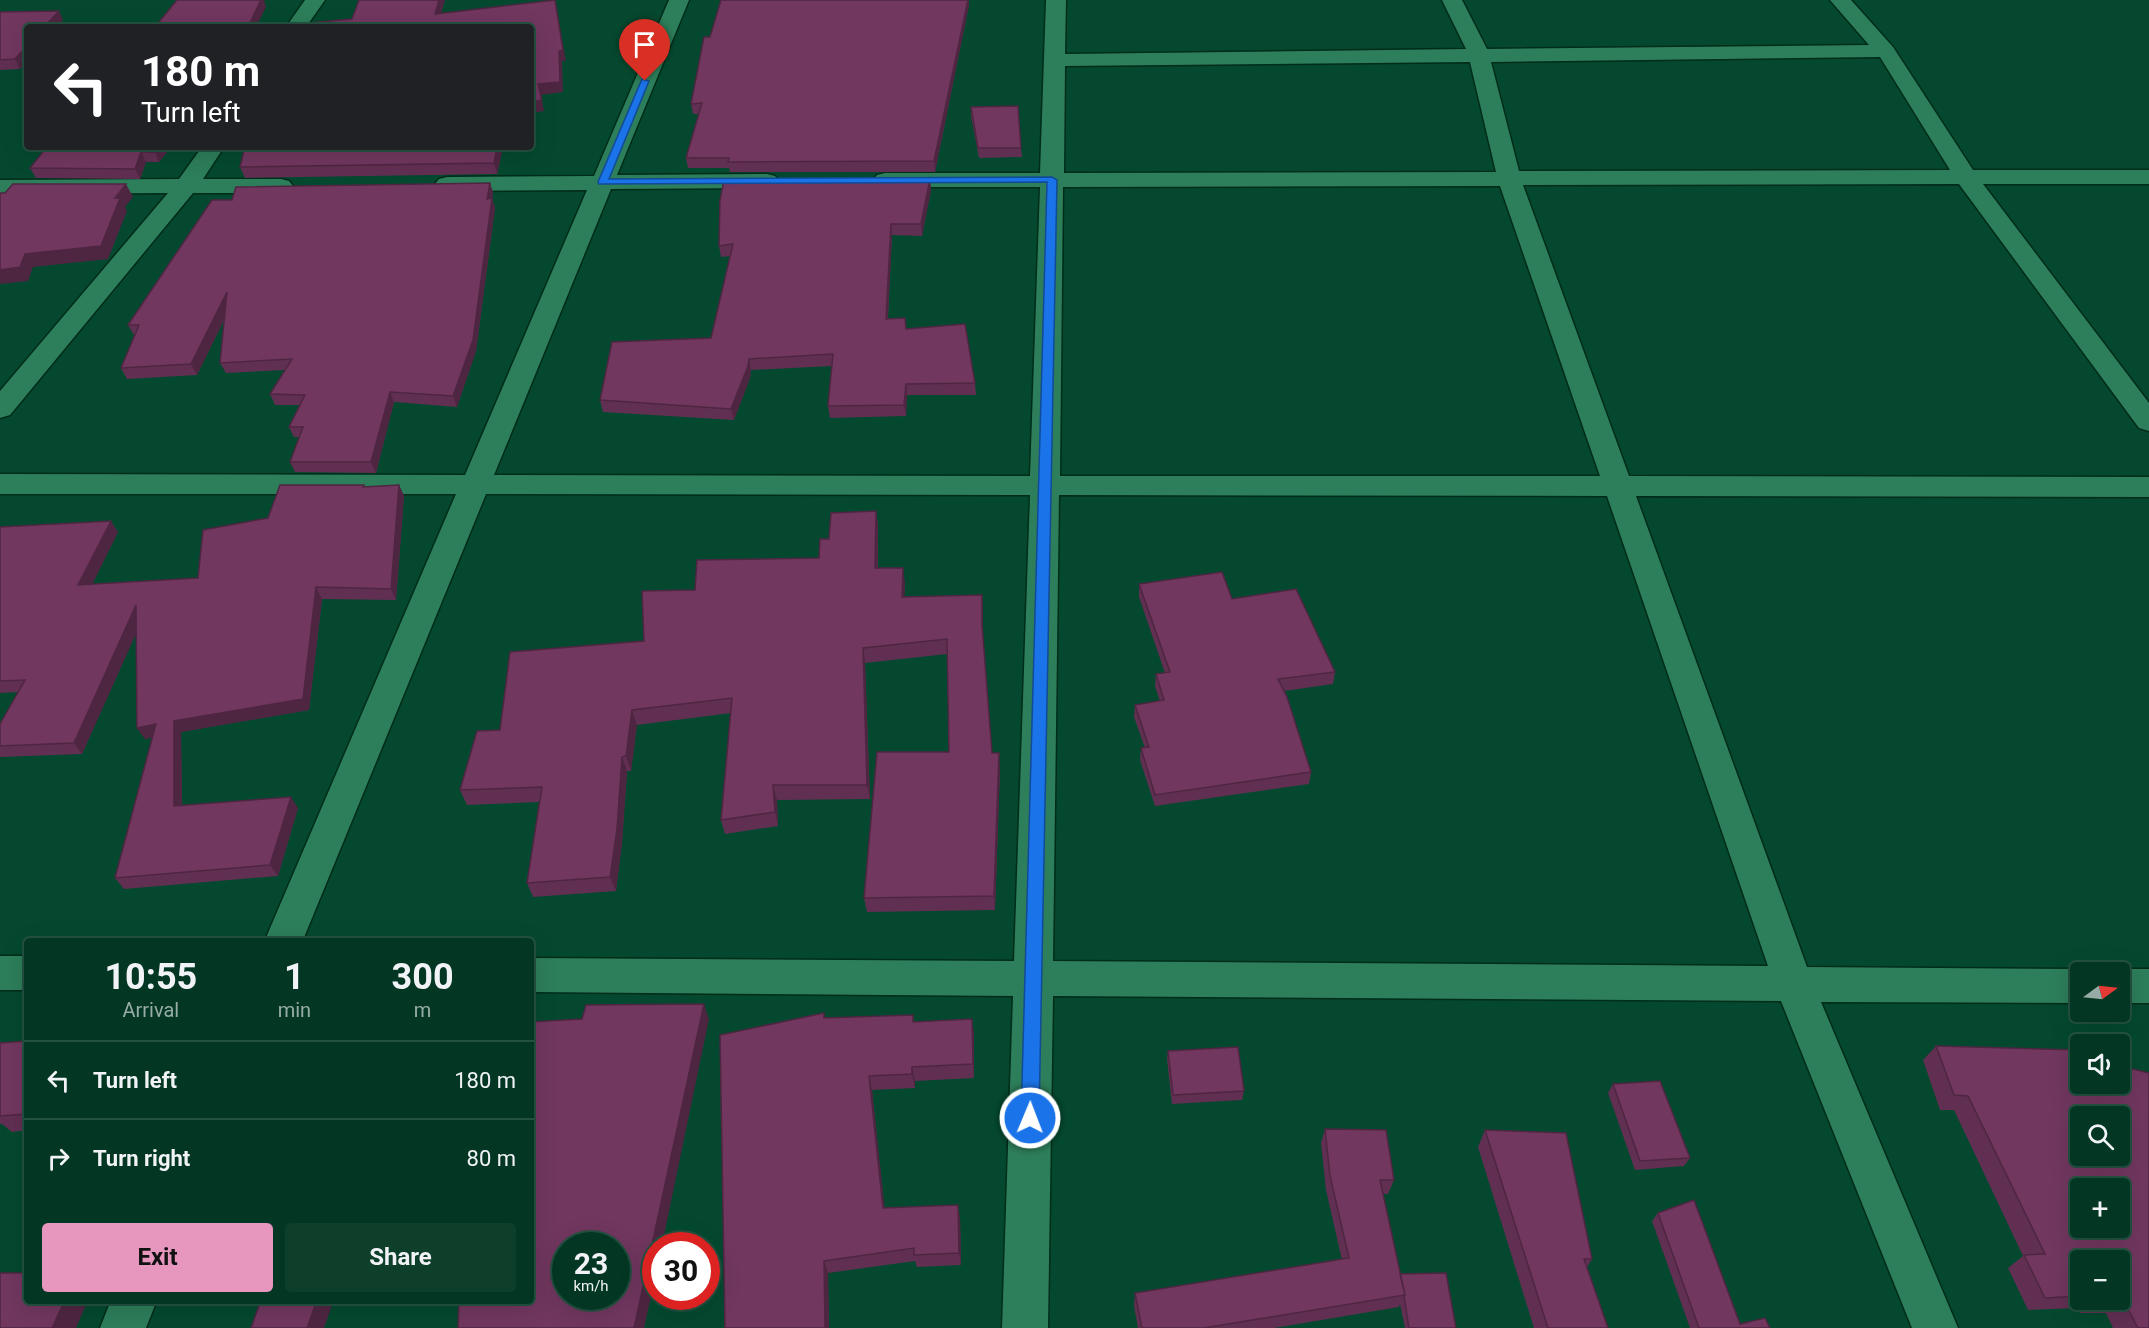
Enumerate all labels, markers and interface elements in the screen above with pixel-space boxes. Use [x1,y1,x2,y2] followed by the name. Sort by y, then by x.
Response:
[619,19,670,81] pin
[628,28,661,61] icon: arrive
[141,47,260,96] text: 180 m
[42,48,120,126] icon: left
[141,97,241,129] text: Turn left
[104,956,197,998] text: 10:55
[284,956,305,998] text: 1
[392,956,454,998] text: 300
[2070,962,2130,1022] north arrow
[2070,962,2130,1310] map controls
[122,998,179,1022] text: Arrival
[278,998,311,1022] text: min
[414,998,431,1022] text: m
[2070,1034,2130,1094] button: sound
[42,1064,75,1097] icon: left
[93,1068,177,1093] text: Turn left
[454,1068,516,1093] text: 180 m
[998,1086,1062,1150] position arrow
[2070,1106,2130,1166] button: search
[42,1142,75,1175] icon: right
[93,1146,190,1171] text: Turn right
[467,1146,516,1171] text: 80 m
[2070,1178,2130,1238] button: +
[42,1223,273,1292] button: Exit
[285,1223,516,1292] button: Share
[642,1232,720,1310] speed limit sign: 30
[574,1246,608,1281] text: 23
[2070,1250,2130,1310] button: −
[573,1277,609,1295] text: km/h

